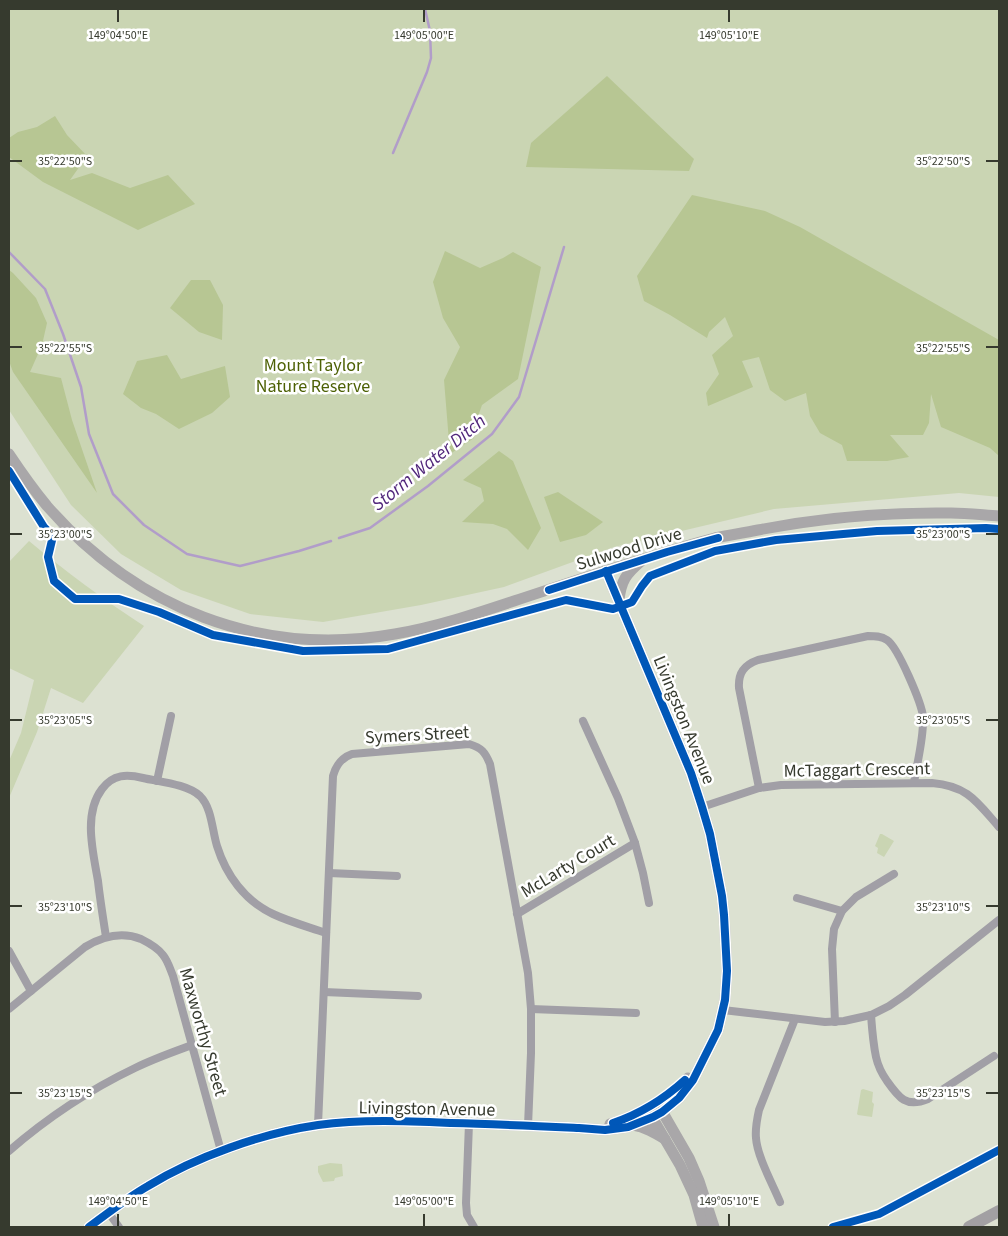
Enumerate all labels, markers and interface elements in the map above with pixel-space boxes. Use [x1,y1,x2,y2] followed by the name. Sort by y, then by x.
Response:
[88,27,148,44] text: 149°04'50"E
[394,27,454,44] text: 149°05'00"E
[699,27,759,44] text: 149°05'10"E
[38,153,92,170] text: 35°22'50"S
[916,153,970,170] text: 35°22'50"S
[38,340,92,357] text: 35°22'55"S
[916,340,970,357] text: 35°22'55"S
[256,353,370,399] park label: Mount Taylor Nature Reserve
[366,408,492,518] water label: Storm Water Ditch
[573,521,685,577] street label: Sulwood Drive
[38,526,92,543] text: 35°23'00"S
[916,526,970,543] text: 35°23'00"S
[647,652,721,788] street label: Livingston Avenue
[38,712,92,729] text: 35°23'05"S
[916,712,970,729] text: 35°23'05"S
[364,720,470,750] street label: Symers Street
[783,756,931,784] street label: McTaggart Crescent
[516,828,620,904] street label: McLarty Court
[38,899,92,916] text: 35°23'10"S
[916,899,970,916] text: 35°23'10"S
[173,965,233,1099] street label: Maxworthy Street
[38,1085,92,1102] text: 35°23'15"S
[916,1085,970,1102] text: 35°23'15"S
[358,1095,496,1123] street label: Livingston Avenue
[88,1193,148,1210] text: 149°04'50"E
[394,1193,454,1210] text: 149°05'00"E
[699,1193,759,1210] text: 149°05'10"E

